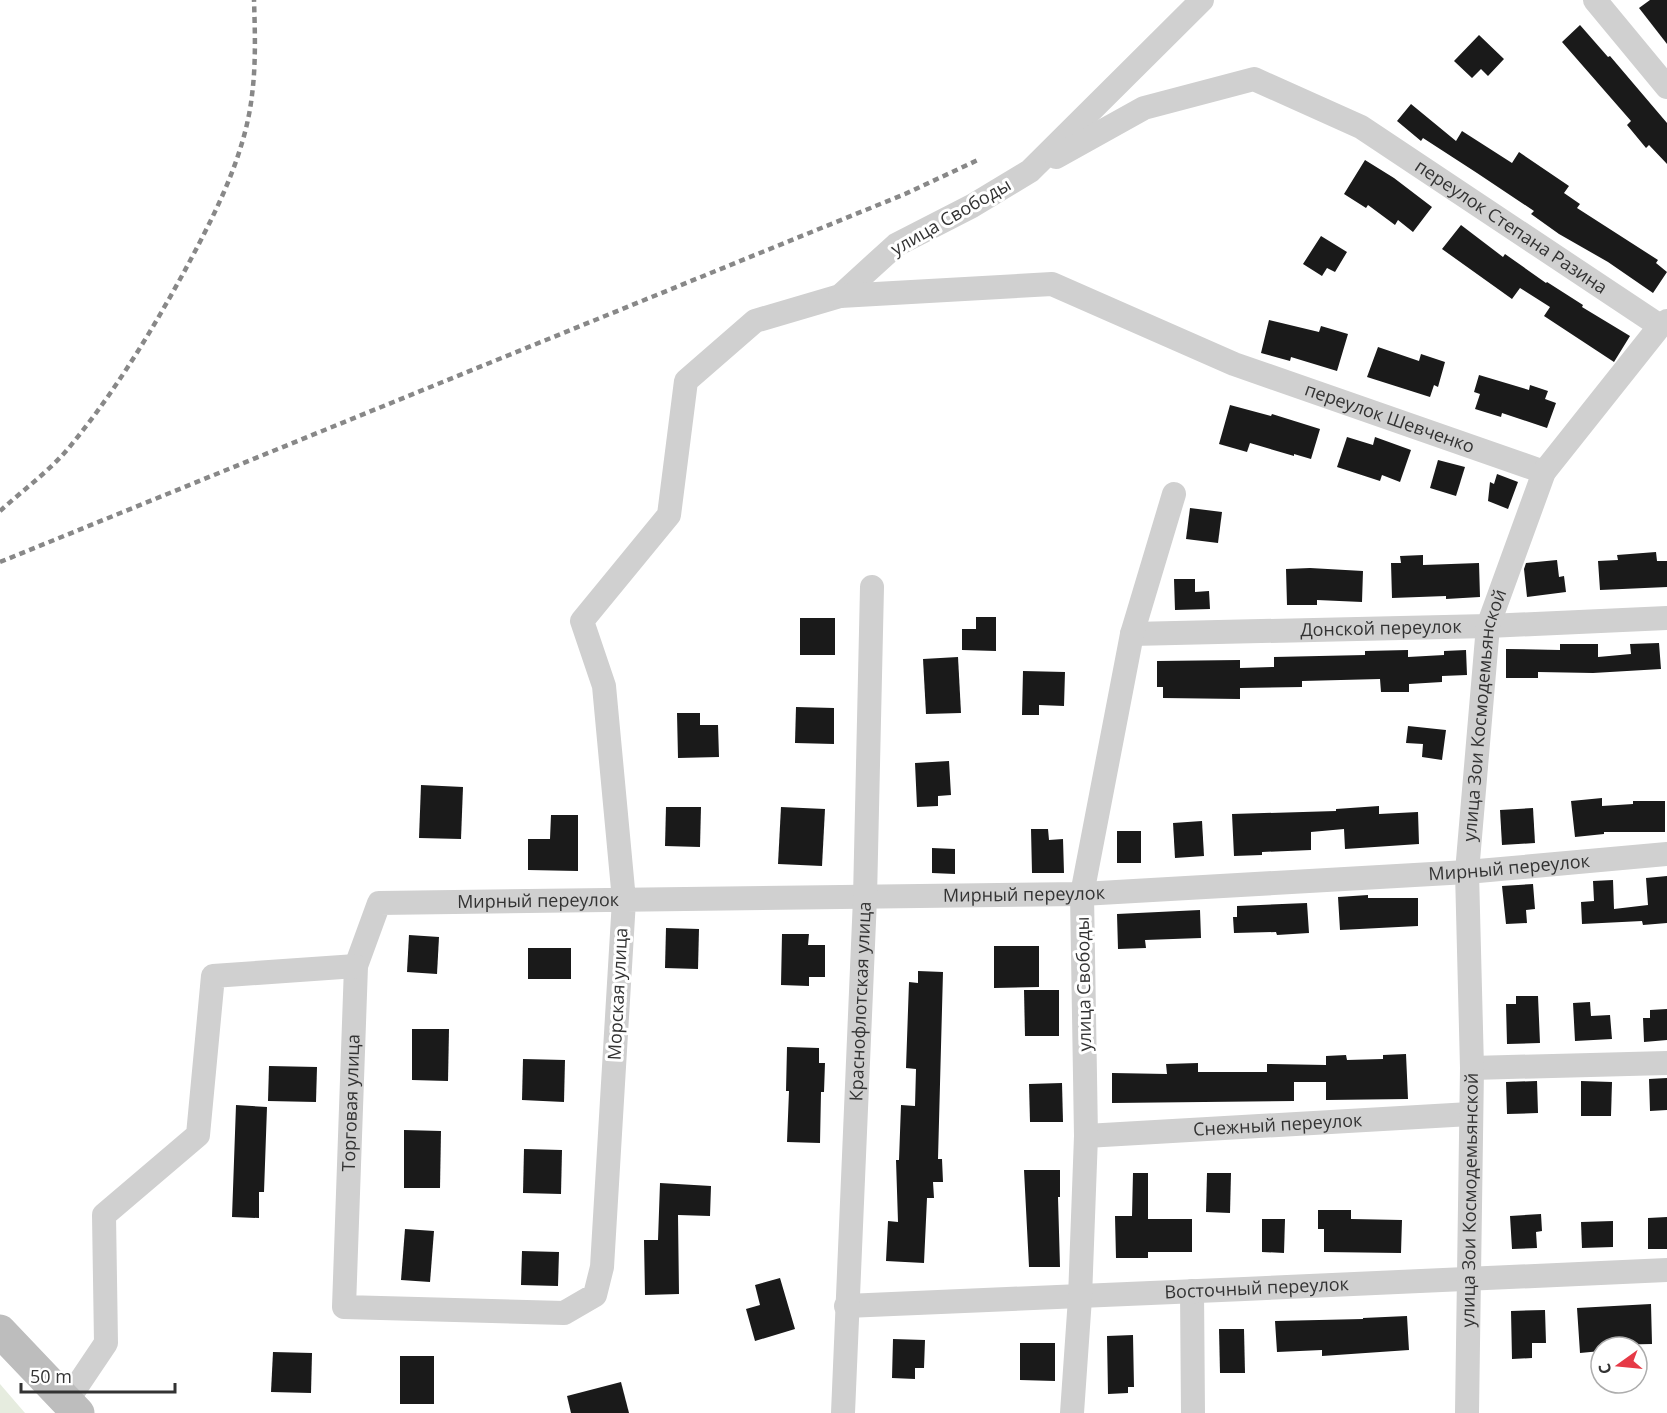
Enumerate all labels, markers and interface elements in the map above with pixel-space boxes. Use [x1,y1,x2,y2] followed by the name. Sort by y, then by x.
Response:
[1411,153,1612,299] street label: переулок Степана Разина
[886,172,1015,260] street label: улица Свободы
[1302,377,1478,458] street label: переулок Шевченко
[1457,586,1511,842] street label: улица Зои Космодемьянской
[1300,614,1463,641] street label: Донской переулок
[1428,848,1591,885] street label: Мирный переулок
[943,880,1106,907] street label: Мирный переулок
[457,887,620,913] street label: Мирный переулок
[843,901,876,1102] street label: Краснофлотская улица
[1070,916,1096,1052] street label: улица Свободы
[602,927,632,1061] street label: Морская улица
[336,1034,365,1172] street label: Торговая улица
[1455,1073,1483,1327] street label: улица Зои Космодемьянской
[1192,1107,1364,1141] street label: Снежный переулок
[1164,1271,1350,1304] street label: Восточный переулок
[1589,1335,1649,1395] north arrow
[21,1356,176,1394] scale bar
[1593,1361,1616,1377] text: С
[30,1364,72,1388] text: 50 m

